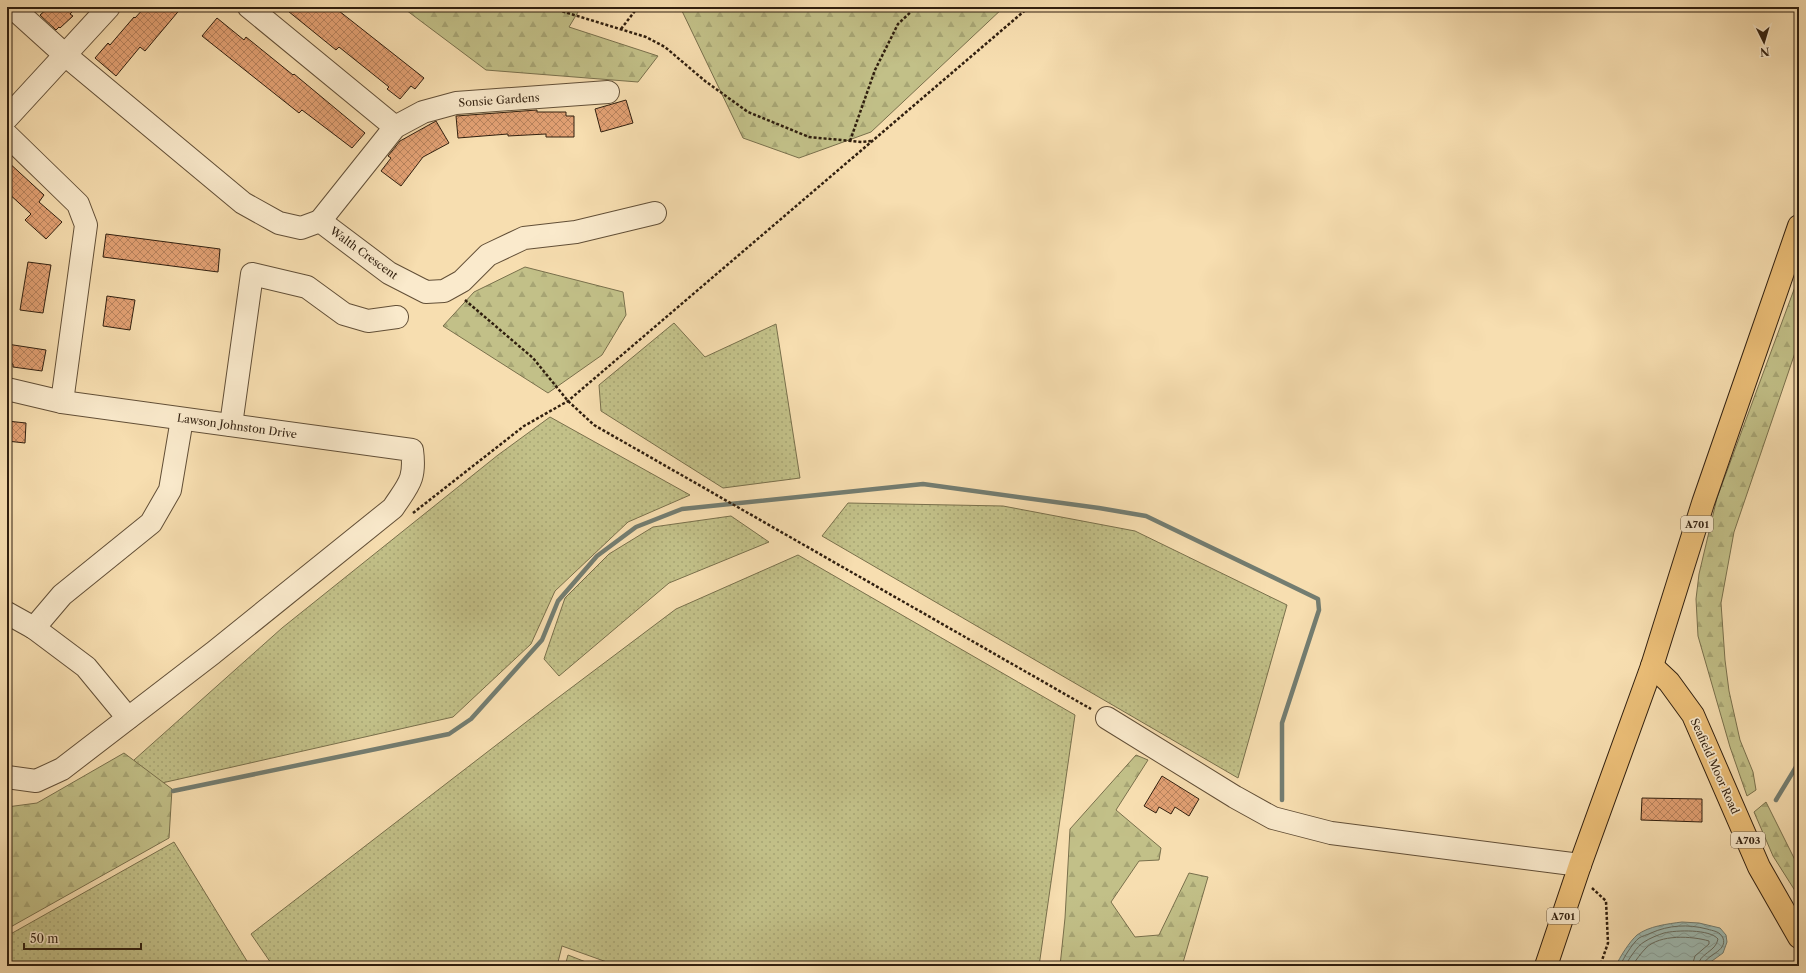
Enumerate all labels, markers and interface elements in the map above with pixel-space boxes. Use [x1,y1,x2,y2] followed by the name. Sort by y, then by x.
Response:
[1744,22,1784,62] north arrow
[1759,45,1770,59] text: N
[458,90,540,110] street label: Sonsie Gardens
[327,223,401,282] street label: Walth Crescent
[176,411,298,441] street label: Lawson Johnston Drive
[1681,516,1713,532] road number: A701
[1688,716,1743,816] street label: Seafield Moor Road
[1731,832,1765,848] road number: A703
[1547,908,1579,924] road number: A701
[24,925,141,951] scale bar
[30,931,59,946] text: 50 m

